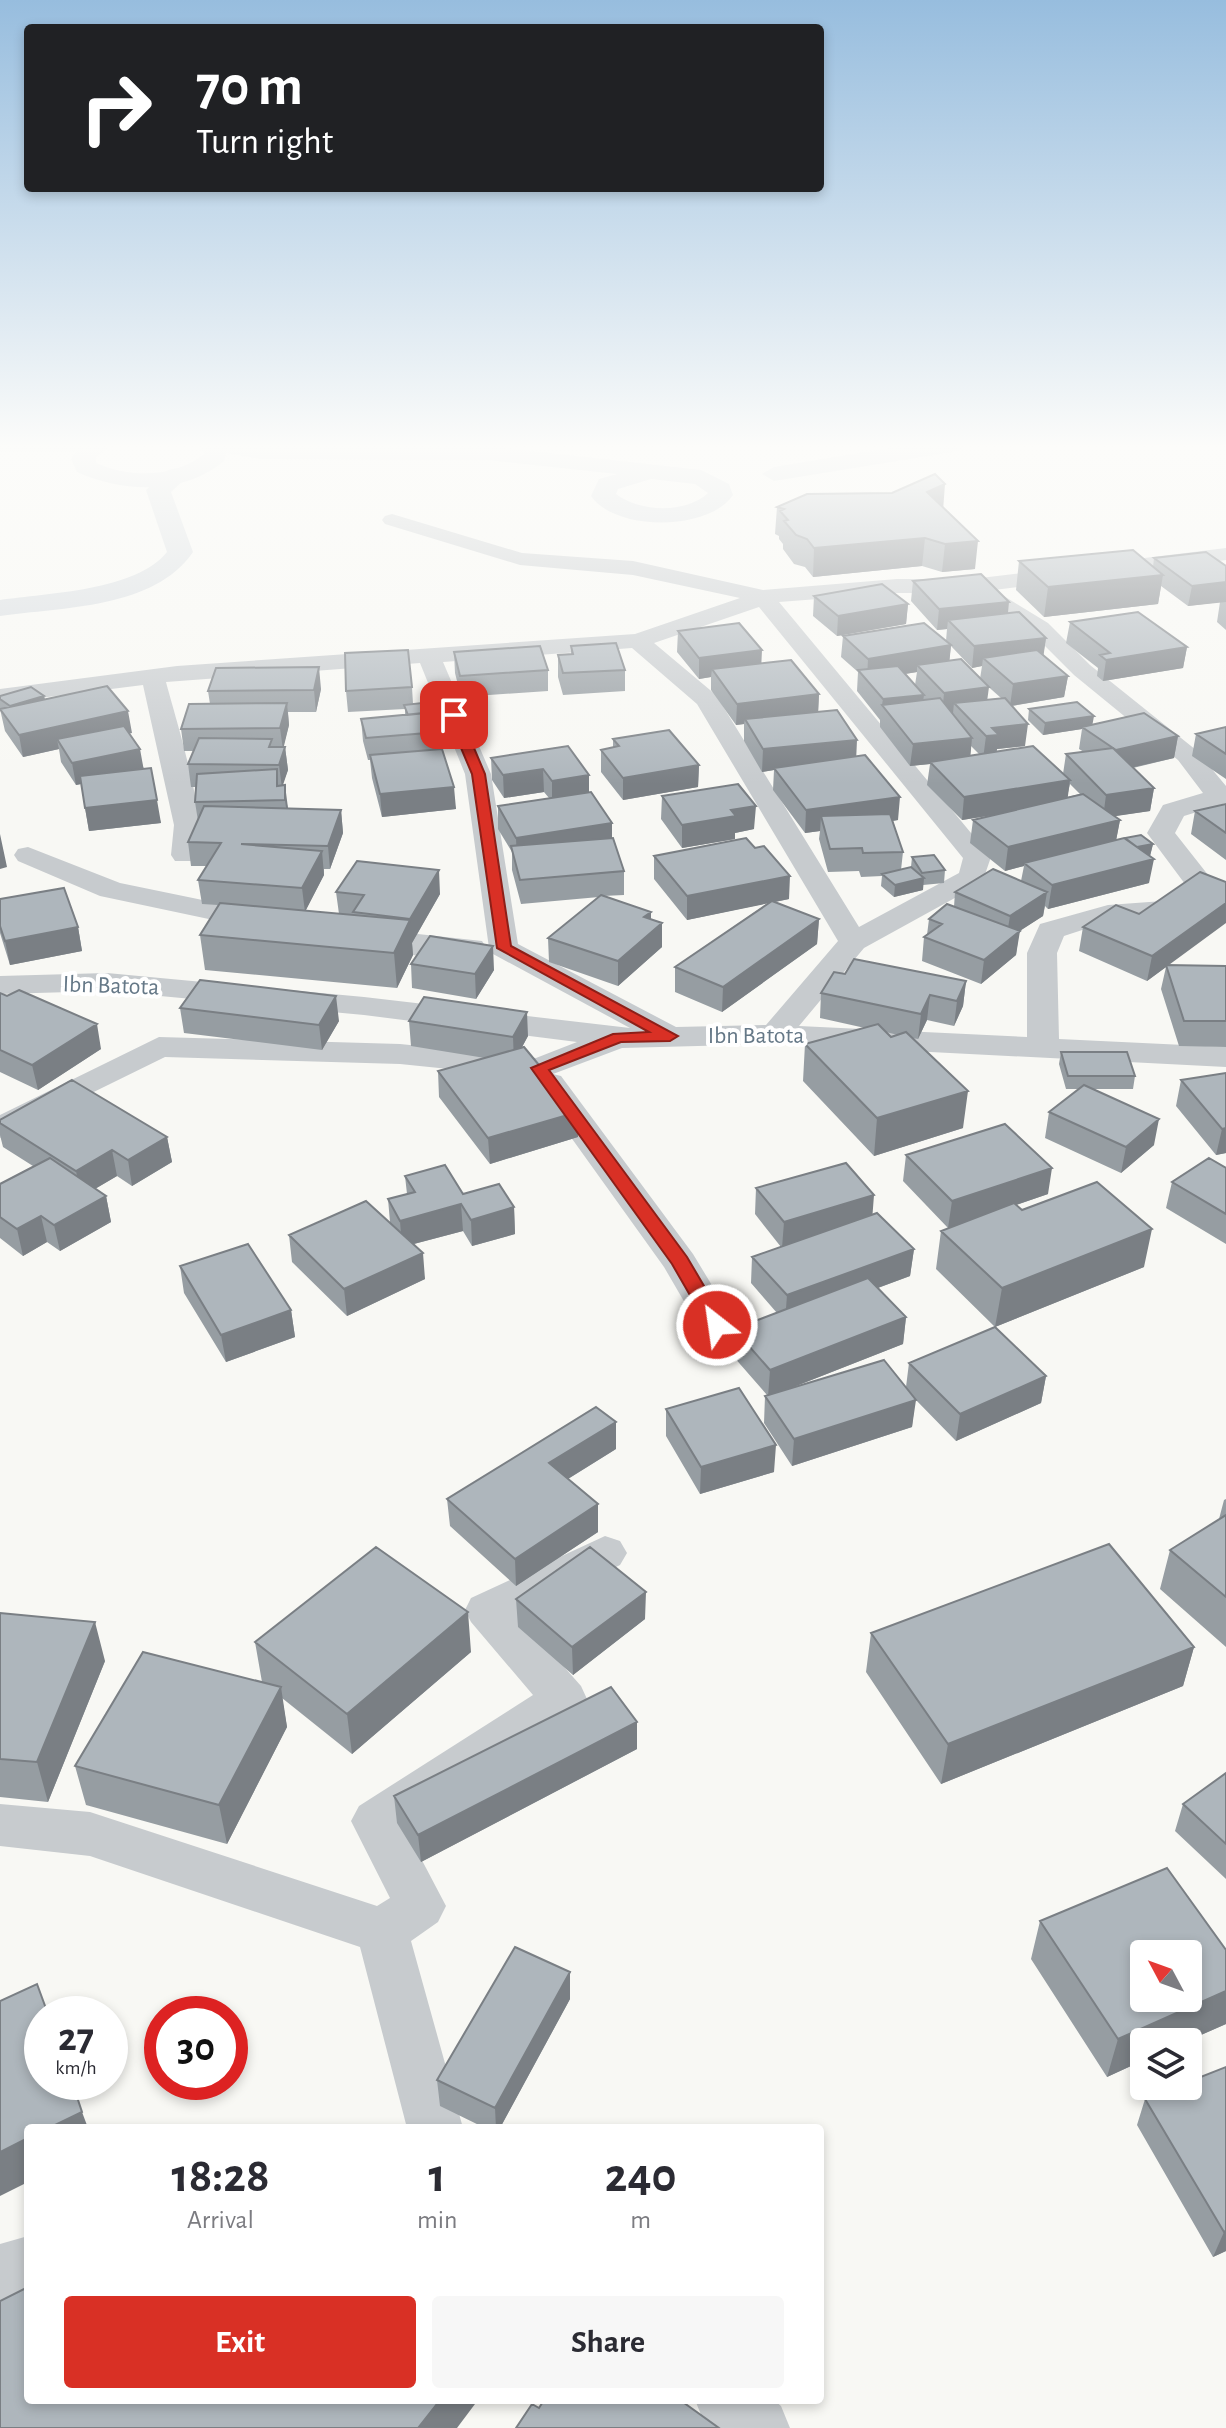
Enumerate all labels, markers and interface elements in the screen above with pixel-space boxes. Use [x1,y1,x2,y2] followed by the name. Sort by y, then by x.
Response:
[64,56,168,160] icon: right
[196,59,303,115] text: 70 m
[196,124,333,160] text: Turn right
[420,681,488,749] pin
[432,693,476,737] icon: arrive
[62,972,160,1000] street label: Ibn Batota
[708,1024,804,1048] street label: Ibn Batota
[675,1283,759,1367] position arrow
[1130,1940,1202,2012] north arrow
[1130,1940,1202,2100] map controls
[144,1996,248,2100] speed limit sign: 30
[58,2018,94,2058] text: 27
[1130,2028,1202,2100] button: layers
[55,2058,97,2078] text: km/h
[171,2153,270,2201] text: 18:28
[429,2153,446,2201] text: 1
[605,2153,677,2201] text: 240
[187,2207,254,2233] text: Arrival
[417,2207,457,2233] text: min
[630,2207,651,2233] text: m
[64,2296,416,2388] button: Exit
[432,2296,784,2388] button: Share

